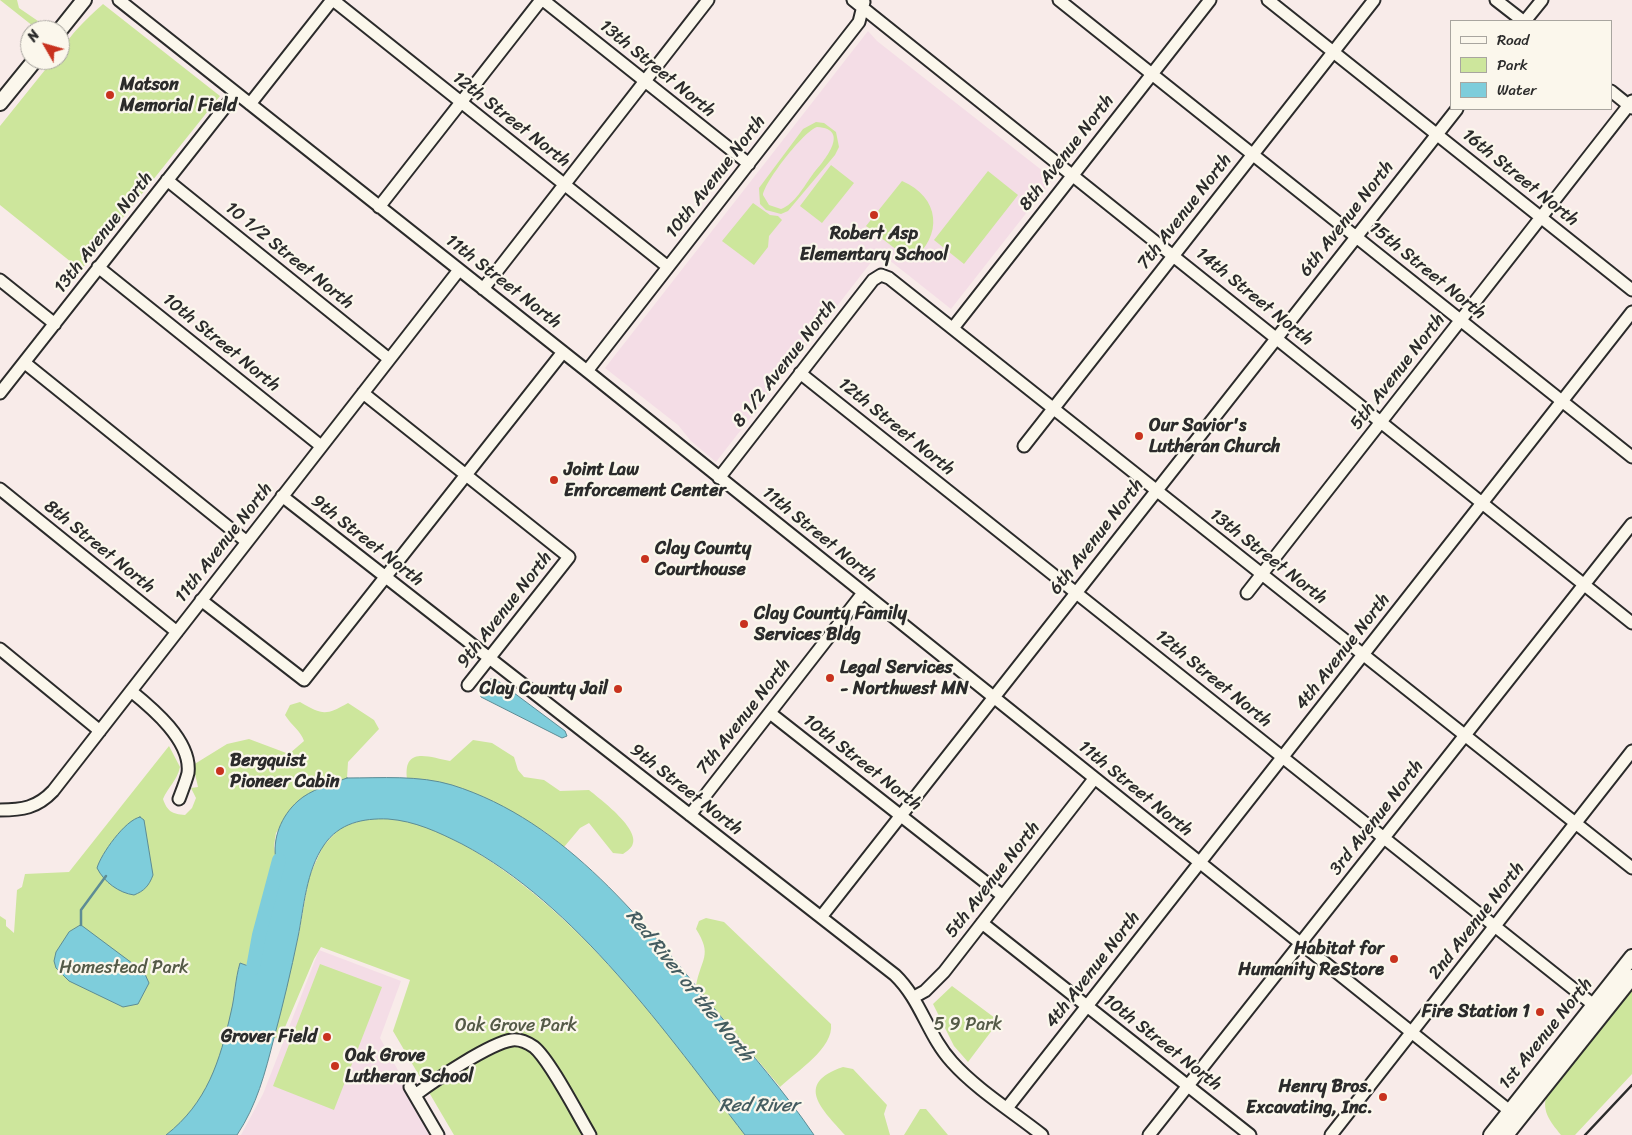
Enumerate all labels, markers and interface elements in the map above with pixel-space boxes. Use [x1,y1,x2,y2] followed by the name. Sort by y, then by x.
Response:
[595,16,719,122] street label: 13th Street North
[20,20,70,70] north arrow
[1450,20,1612,110] legend
[21,25,46,48] text: N
[1497,27,1529,53] text: Road
[1497,52,1528,78] text: Park
[448,67,574,173] street label: 12th Street North
[120,74,237,116] place label: Matson Memorial Field
[1497,77,1537,103] text: Water
[104,89,116,101] marker: Matson Memorial Field
[1015,91,1119,215] street label: 8th Avenue North
[661,111,771,243] street label: 10th Avenue North
[1458,125,1582,231] street label: 16th Street North
[1133,150,1237,274] street label: 7th Avenue North
[1295,157,1399,281] street label: 6th Avenue North
[50,168,158,298] street label: 13th Avenue North
[221,198,357,314] street label: 10 1/2 Street North
[868,209,880,221] marker: Robert Asp Elementary School
[1364,217,1490,325] street label: 15th Street North
[800,223,948,266] place label: Robert Asp Elementary School
[441,230,565,334] street label: 11th Street North
[1191,243,1317,351] street label: 14th Street North
[158,289,284,397] street label: 10th Street North
[729,296,841,432] street label: 8 1/2 Avenue North
[1346,310,1450,434] street label: 5th Avenue North
[833,373,959,481] street label: 12th Street North
[1149,415,1280,458] place label: Our Savior's Lutheran Church
[1133,430,1145,442] marker: Our Savior's Lutheran Church
[564,459,726,502] place label: Joint Law Enforcement Center
[548,474,560,486] marker: Joint Law Enforcement Center
[1045,475,1149,599] street label: 6th Avenue North
[171,479,277,607] street label: 11th Avenue North
[758,482,880,588] street label: 11th Street North
[307,491,427,591] street label: 9th Street North
[39,496,159,598] street label: 8th Street North
[1205,505,1331,609] street label: 13th Street North
[655,538,751,580] place label: Clay County Courthouse
[453,548,557,672] street label: 9th Avenue North
[639,553,651,565] marker: Clay County Courthouse
[1291,590,1395,714] street label: 4th Avenue North
[754,603,907,646] place label: Clay County Family Services Bldg
[738,618,750,630] marker: Clay County Family Services Bldg
[1150,625,1276,733] street label: 12th Street North
[692,655,796,779] street label: 7th Avenue North
[840,657,969,700] place label: Legal Services - Northwest MN
[824,672,836,684] marker: Legal Services - Northwest MN
[480,678,608,700] place label: Clay County Jail
[612,683,624,695] marker: Clay County Jail
[798,710,926,816] street label: 10th Street North
[1074,736,1196,842] street label: 11th Street North
[626,740,746,840] street label: 9th Street North
[230,750,340,792] place label: Bergquist Pioneer Cabin
[1325,756,1429,880] street label: 3rd Avenue North
[214,765,226,777] marker: Bergquist Pioneer Cabin
[941,818,1045,942] street label: 5th Avenue North
[1425,858,1529,984] street label: 2nd Avenue North
[621,905,757,1067] water label: Red River of the North
[1041,908,1145,1032] street label: 4th Avenue North
[1238,938,1384,981] place label: Habitat for Humanity ReStore
[1388,953,1400,965] marker: Habitat for Humanity ReStore
[59,957,189,979] park label: Homestead Park
[1495,974,1597,1094] street label: 1st Avenue North
[1098,990,1226,1096] street label: 10th Street North
[1422,1001,1530,1023] place label: Fire Station 1
[1534,1006,1546,1018] marker: Fire Station 1
[934,1014,1002,1036] park label: 5 9 Park
[455,1015,577,1037] park label: Oak Grove Park
[221,1026,317,1048] place label: Grover Field
[321,1031,333,1043] marker: Grover Field
[345,1045,473,1088] place label: Oak Grove Lutheran School
[329,1060,341,1072] marker: Oak Grove Lutheran School
[1246,1076,1373,1118] place label: Henry Bros. Excavating, Inc.
[1377,1091,1389,1103] marker: Henry Bros. Excavating, Inc.
[719,1095,799,1117] water label: Red River

